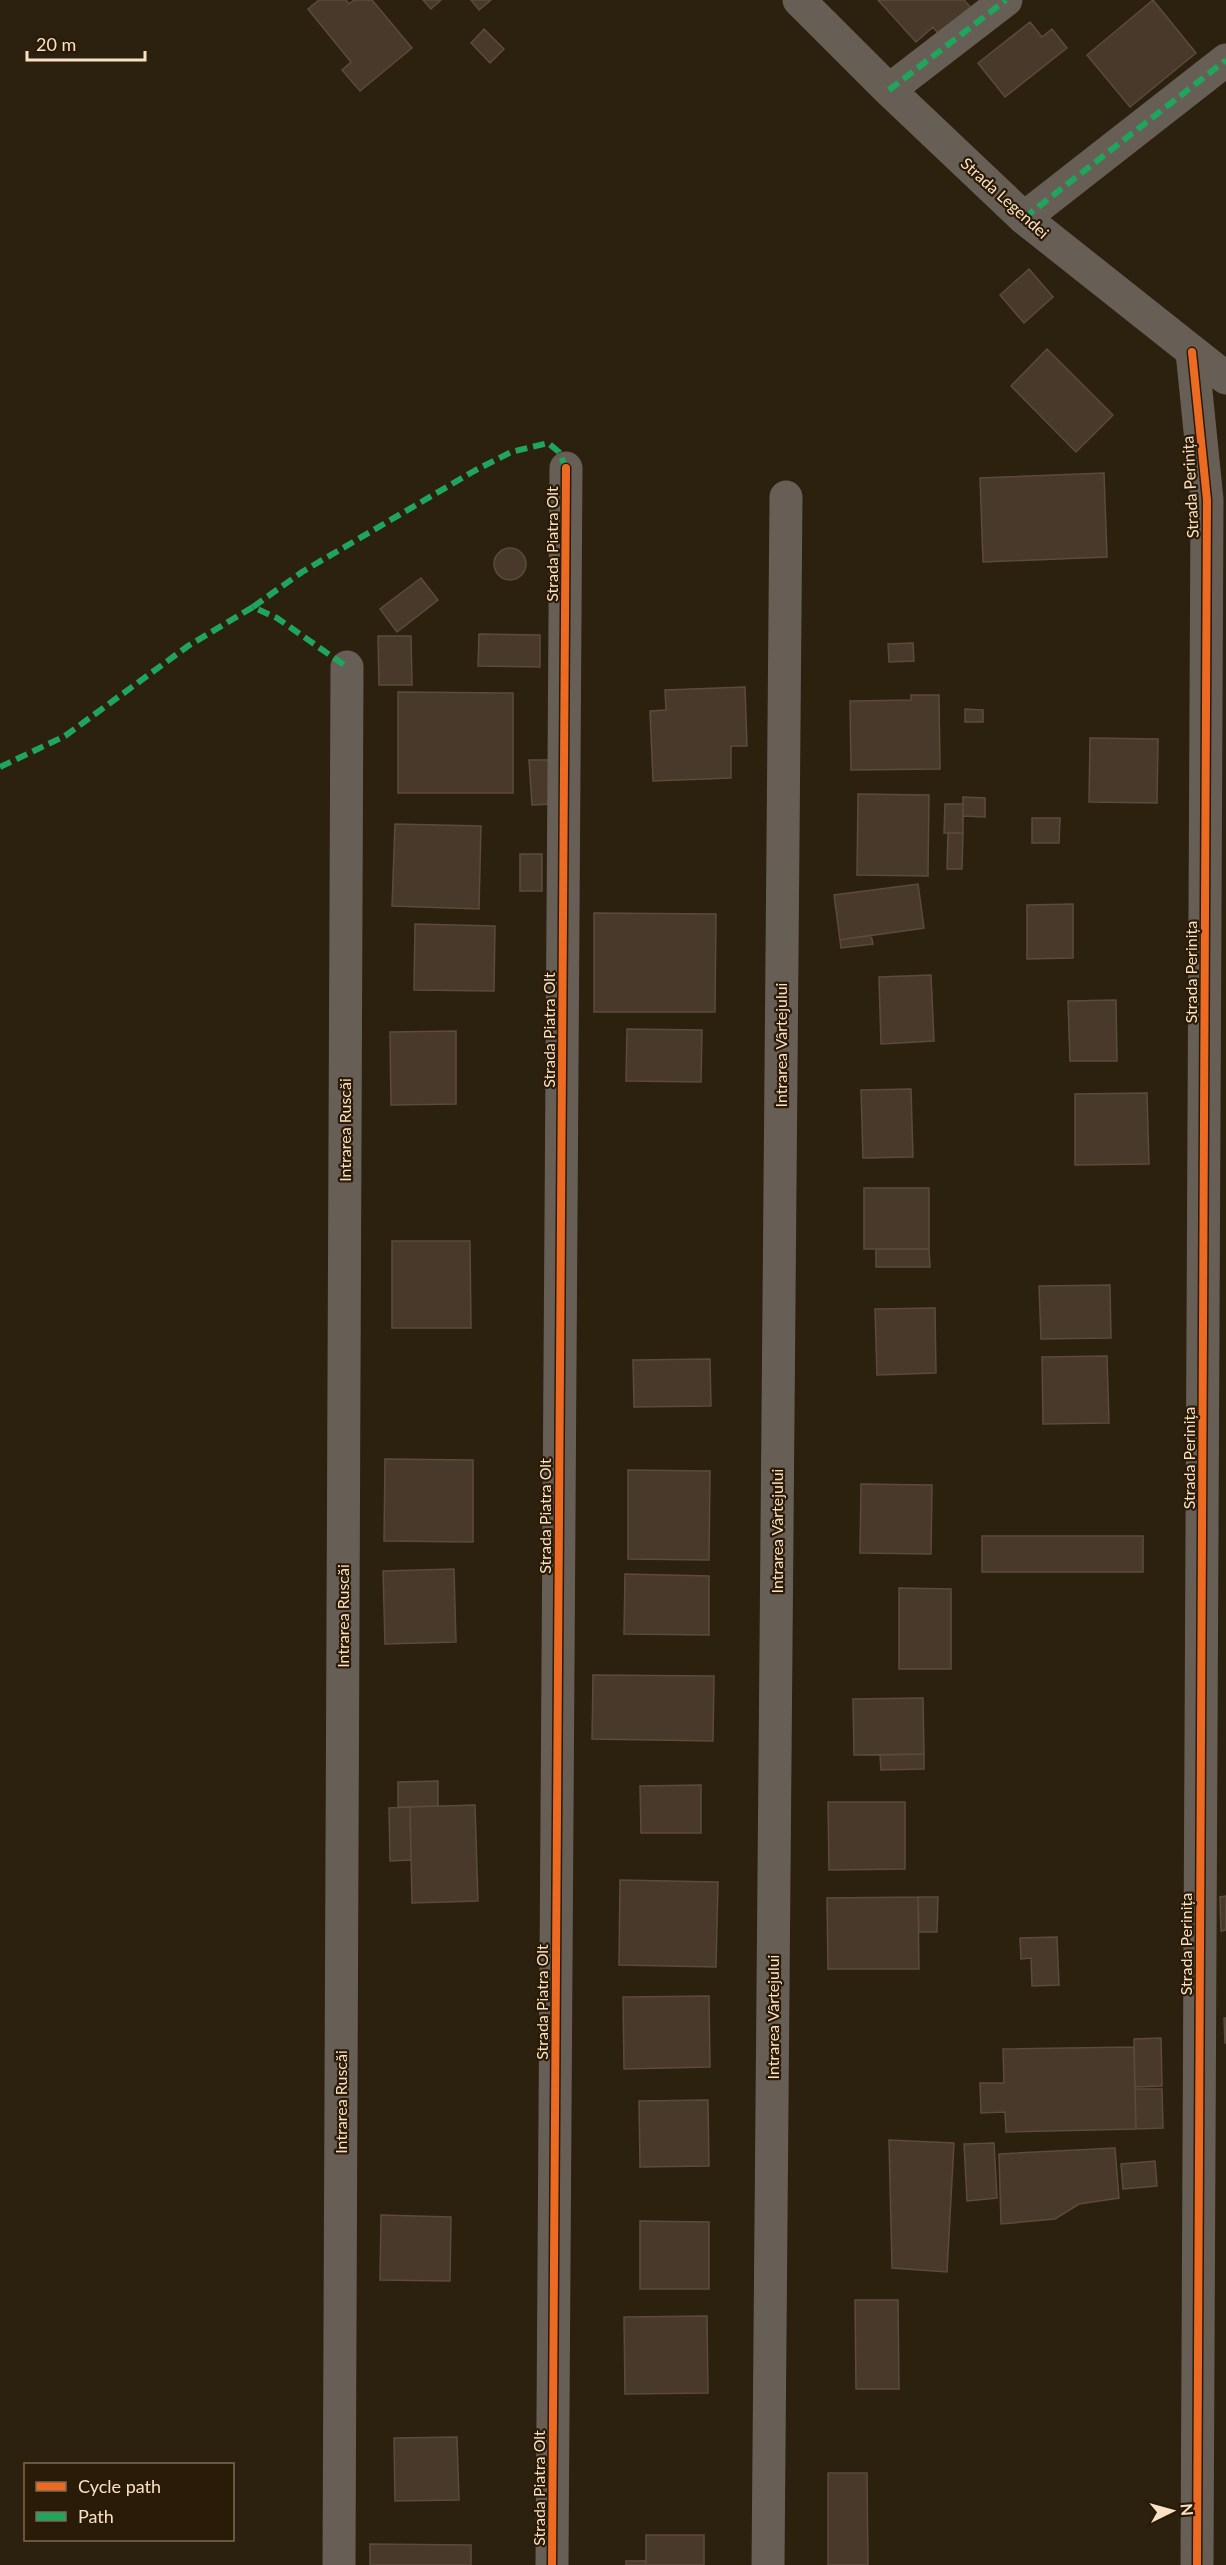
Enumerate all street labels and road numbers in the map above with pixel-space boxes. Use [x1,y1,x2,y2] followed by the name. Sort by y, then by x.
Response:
[958,153,1053,242] street label: Strada Legendei
[1177,435,1202,539] street label: Strada Perinița
[542,486,561,602] street label: Strada Piatra Olt
[1181,921,1200,1023] street label: Strada Perinița
[539,972,558,1088] street label: Strada Piatra Olt
[771,983,790,1107] street label: Intrarea Vârtejului
[335,1078,354,1182] street label: Intrarea Ruscăi
[1179,1407,1198,1509] street label: Strada Perinița
[535,1458,554,1574] street label: Strada Piatra Olt
[767,1469,786,1593] street label: Intrarea Vârtejului
[333,1564,352,1668] street label: Intrarea Ruscăi
[1176,1893,1195,1995] street label: Strada Perinița
[532,1944,551,2060] street label: Strada Piatra Olt
[763,1955,782,2079] street label: Intrarea Vârtejului
[331,2050,350,2154] street label: Intrarea Ruscăi
[529,2430,548,2546] street label: Strada Piatra Olt

